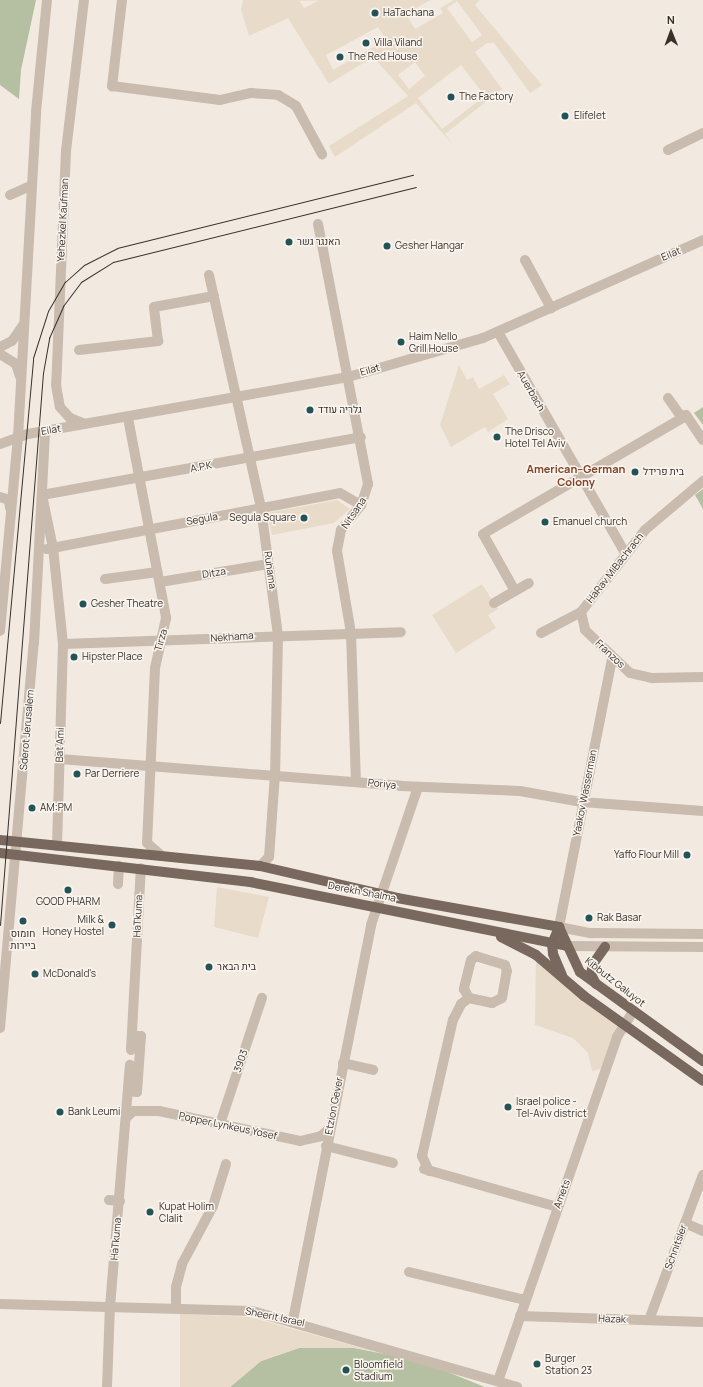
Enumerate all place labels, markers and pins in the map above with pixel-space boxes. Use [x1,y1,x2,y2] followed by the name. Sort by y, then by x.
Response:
[383,7,434,19] place label: HaTachana
[370,8,380,18] marker: HaTachana
[374,37,422,49] place label: Villa Viland
[361,38,371,48] marker: Villa Viland
[348,51,418,63] place label: The Red House
[335,52,345,62] marker: The Red House
[459,91,513,103] place label: The Factory
[446,92,456,102] marker: The Factory
[559,110,571,122] marker: Elifelet
[574,110,606,122] place label: Elifelet
[297,236,340,248] place label: האנגר גשר
[284,237,294,247] marker: האנגר גשר
[395,240,464,252] place label: Gesher Hangar
[382,241,392,251] marker: Gesher Hangar
[409,330,458,354] place label: Haim Nello Grill House
[396,337,406,347] marker: Haim Nello Grill House
[318,404,362,416] place label: גלריה עודד
[305,405,315,415] marker: גלריה עודד
[505,425,566,448] place label: The Drisco Hotel Tel Aviv
[492,432,502,442] marker: The Drisco Hotel Tel Aviv
[643,466,684,478] place label: בית פרידל
[630,467,640,477] marker: בית פרידל
[229,512,296,524] place label: Segula Square
[299,513,309,523] marker: Segula Square
[553,516,627,528] place label: Emanuel church
[540,517,550,527] marker: Emanuel church
[91,598,163,610] place label: Gesher Theatre
[78,599,88,609] marker: Gesher Theatre
[82,651,143,663] place label: Hipster Place
[69,652,79,662] marker: Hipster Place
[85,768,139,780] place label: Par Derriere
[72,769,82,779] marker: Par Derriere
[40,802,72,814] place label: AM:PM
[27,803,37,813] marker: AM:PM
[614,849,679,861] place label: Yaffo Flour Mill
[682,850,692,860] marker: Yaffo Flour Mill
[63,885,73,895] marker: GOOD PHARM
[36,896,100,908] place label: GOOD PHARM
[597,912,642,924] place label: Rak Basar
[42,913,104,936] place label: Milk & Honey Hostel
[584,913,594,923] marker: Rak Basar
[18,916,28,926] marker: חומוס ביירות
[107,920,117,930] marker: Milk & Honey Hostel
[10,927,36,950] place label: חומוס ביירות
[217,961,256,973] place label: בית הבאר
[204,962,214,972] marker: בית הבאר
[43,968,96,980] place label: McDonald's
[30,969,40,979] marker: McDonald's
[516,1095,587,1118] place label: Israel police - Tel-Aviv district
[503,1102,513,1112] marker: Israel police - Tel-Aviv district
[68,1106,120,1118] place label: Bank Leumi
[55,1107,65,1117] marker: Bank Leumi
[159,1200,214,1224] place label: Kupat Holim Clalit
[144,1206,156,1218] marker: Kupat Holim Clalit
[545,1352,592,1376] place label: Burger Station 23
[354,1358,403,1382] place label: Bloomfield Stadium
[532,1359,542,1369] marker: Burger Station 23
[341,1365,351,1375] marker: Bloomfield Stadium

